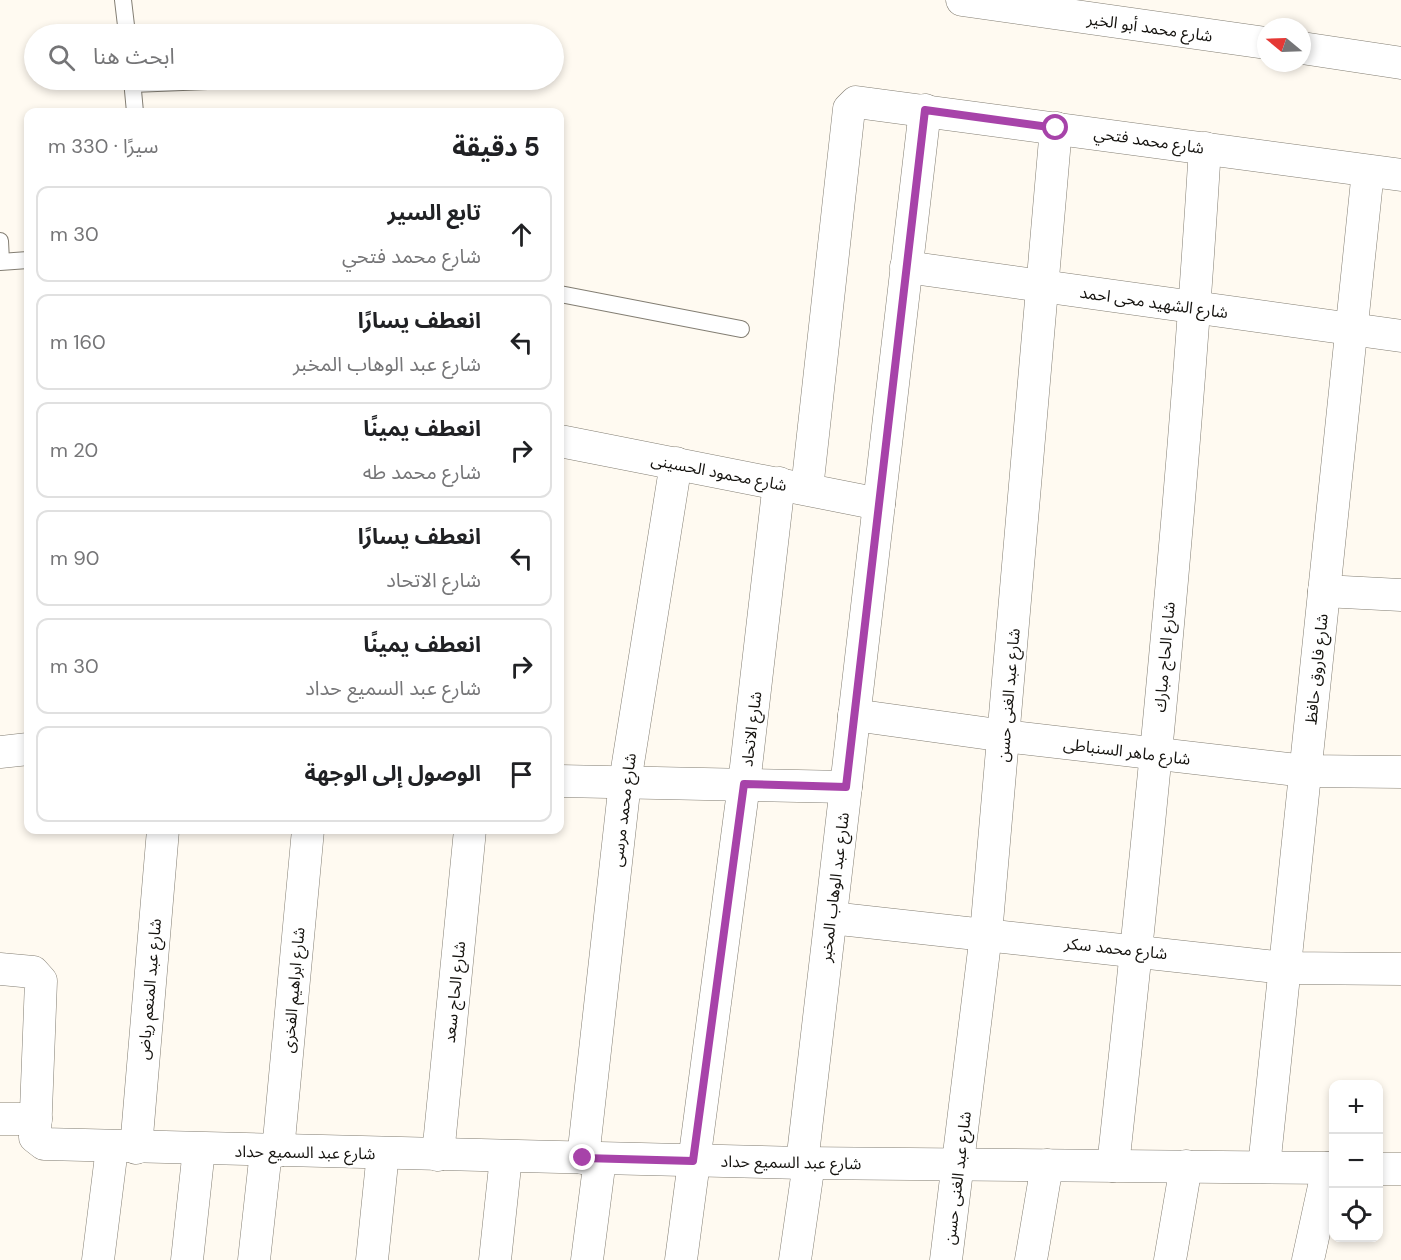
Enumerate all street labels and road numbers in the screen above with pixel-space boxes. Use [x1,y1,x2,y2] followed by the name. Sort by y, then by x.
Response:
[1085,8,1214,49] street label: شارع محمد أبو الخير
[1092,122,1205,161] street label: شارع محمد فتحي
[1078,282,1229,325] street label: شارع الشهيد محى احمد
[649,449,789,498] street label: شارع محمود الحسينى
[1149,601,1182,713] street label: شارع الحاج مبارك
[1300,613,1335,726] street label: شارع فاروق حافظ
[992,627,1027,763] street label: شارع عبد الغنى حسن
[736,690,769,768] street label: شارع الاتحاد
[1062,733,1192,772] street label: شارع ماهر السنباطى
[606,752,643,868] street label: شارع محمد مرسى
[815,811,856,964] street label: شارع عبد الوهاب المخبر
[133,918,168,1061] street label: شارع عبد المنعم رياض
[278,926,311,1054] street label: شارع ابراهيم الفخرى
[1062,933,1168,966] street label: شارع محمد سكر
[439,940,472,1044] street label: شارع الحاج سعد
[939,1110,978,1246] street label: شارع عبد الغنى حسن
[234,1141,375,1166] street label: شارع عبد السميع حداد
[720,1151,861,1176] street label: شارع عبد السميع حداد

